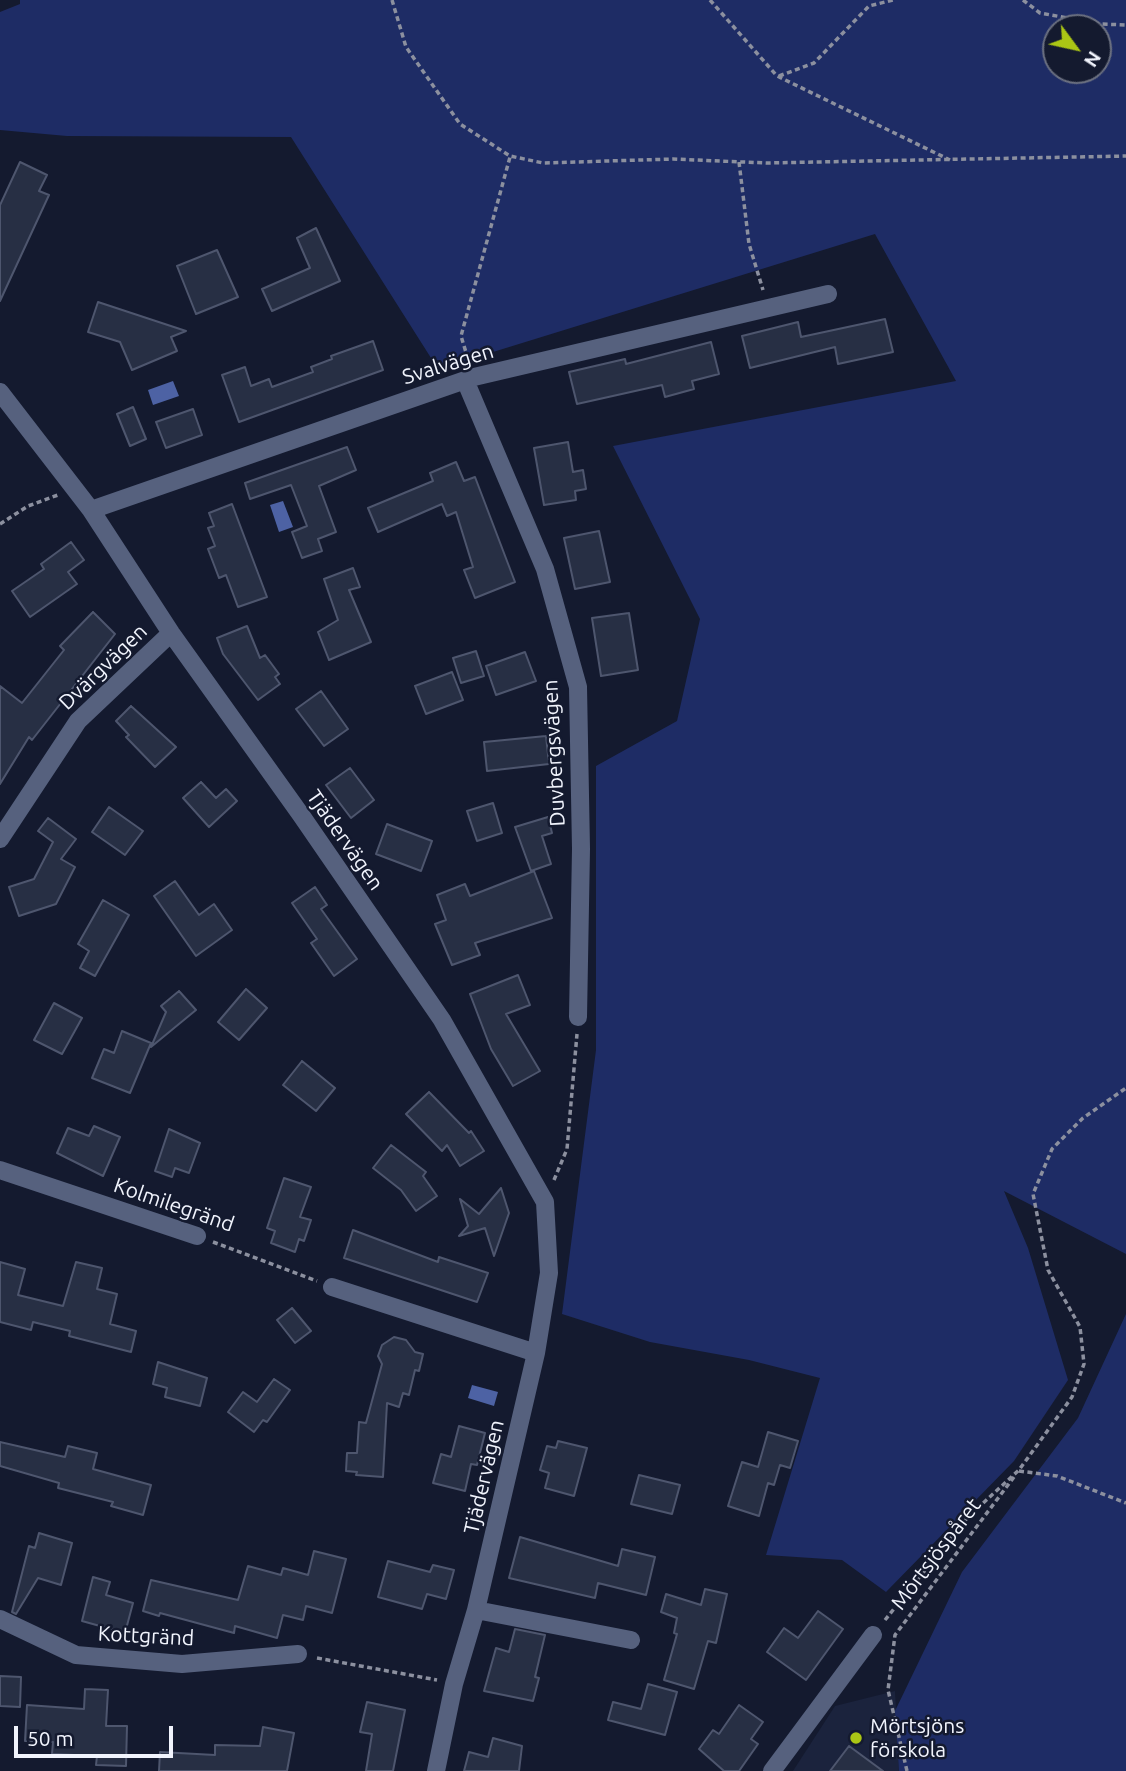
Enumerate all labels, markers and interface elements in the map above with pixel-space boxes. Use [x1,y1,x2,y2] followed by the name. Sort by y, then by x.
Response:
[1042,14,1112,84] north arrow
[1080,47,1106,71] text: N
[399,338,497,390] street label: Svalvägen
[54,619,152,715] street label: Dvärgvägen
[538,679,570,827] street label: Duvbergsvägen
[301,785,389,895] street label: Tjädervägen
[110,1173,238,1237] street label: Kolmilegränd
[459,1417,509,1537] street label: Tjädervägen
[886,1493,986,1615] street label: Mörtsjöspåret
[97,1621,195,1651] street label: Kottgränd
[18,1712,177,1756] scale bar
[870,1713,964,1763] place label: Mörtsjöns förskola
[27,1726,74,1750] text: 50 m
[848,1730,864,1746] marker: Mörtsjöns förskola

